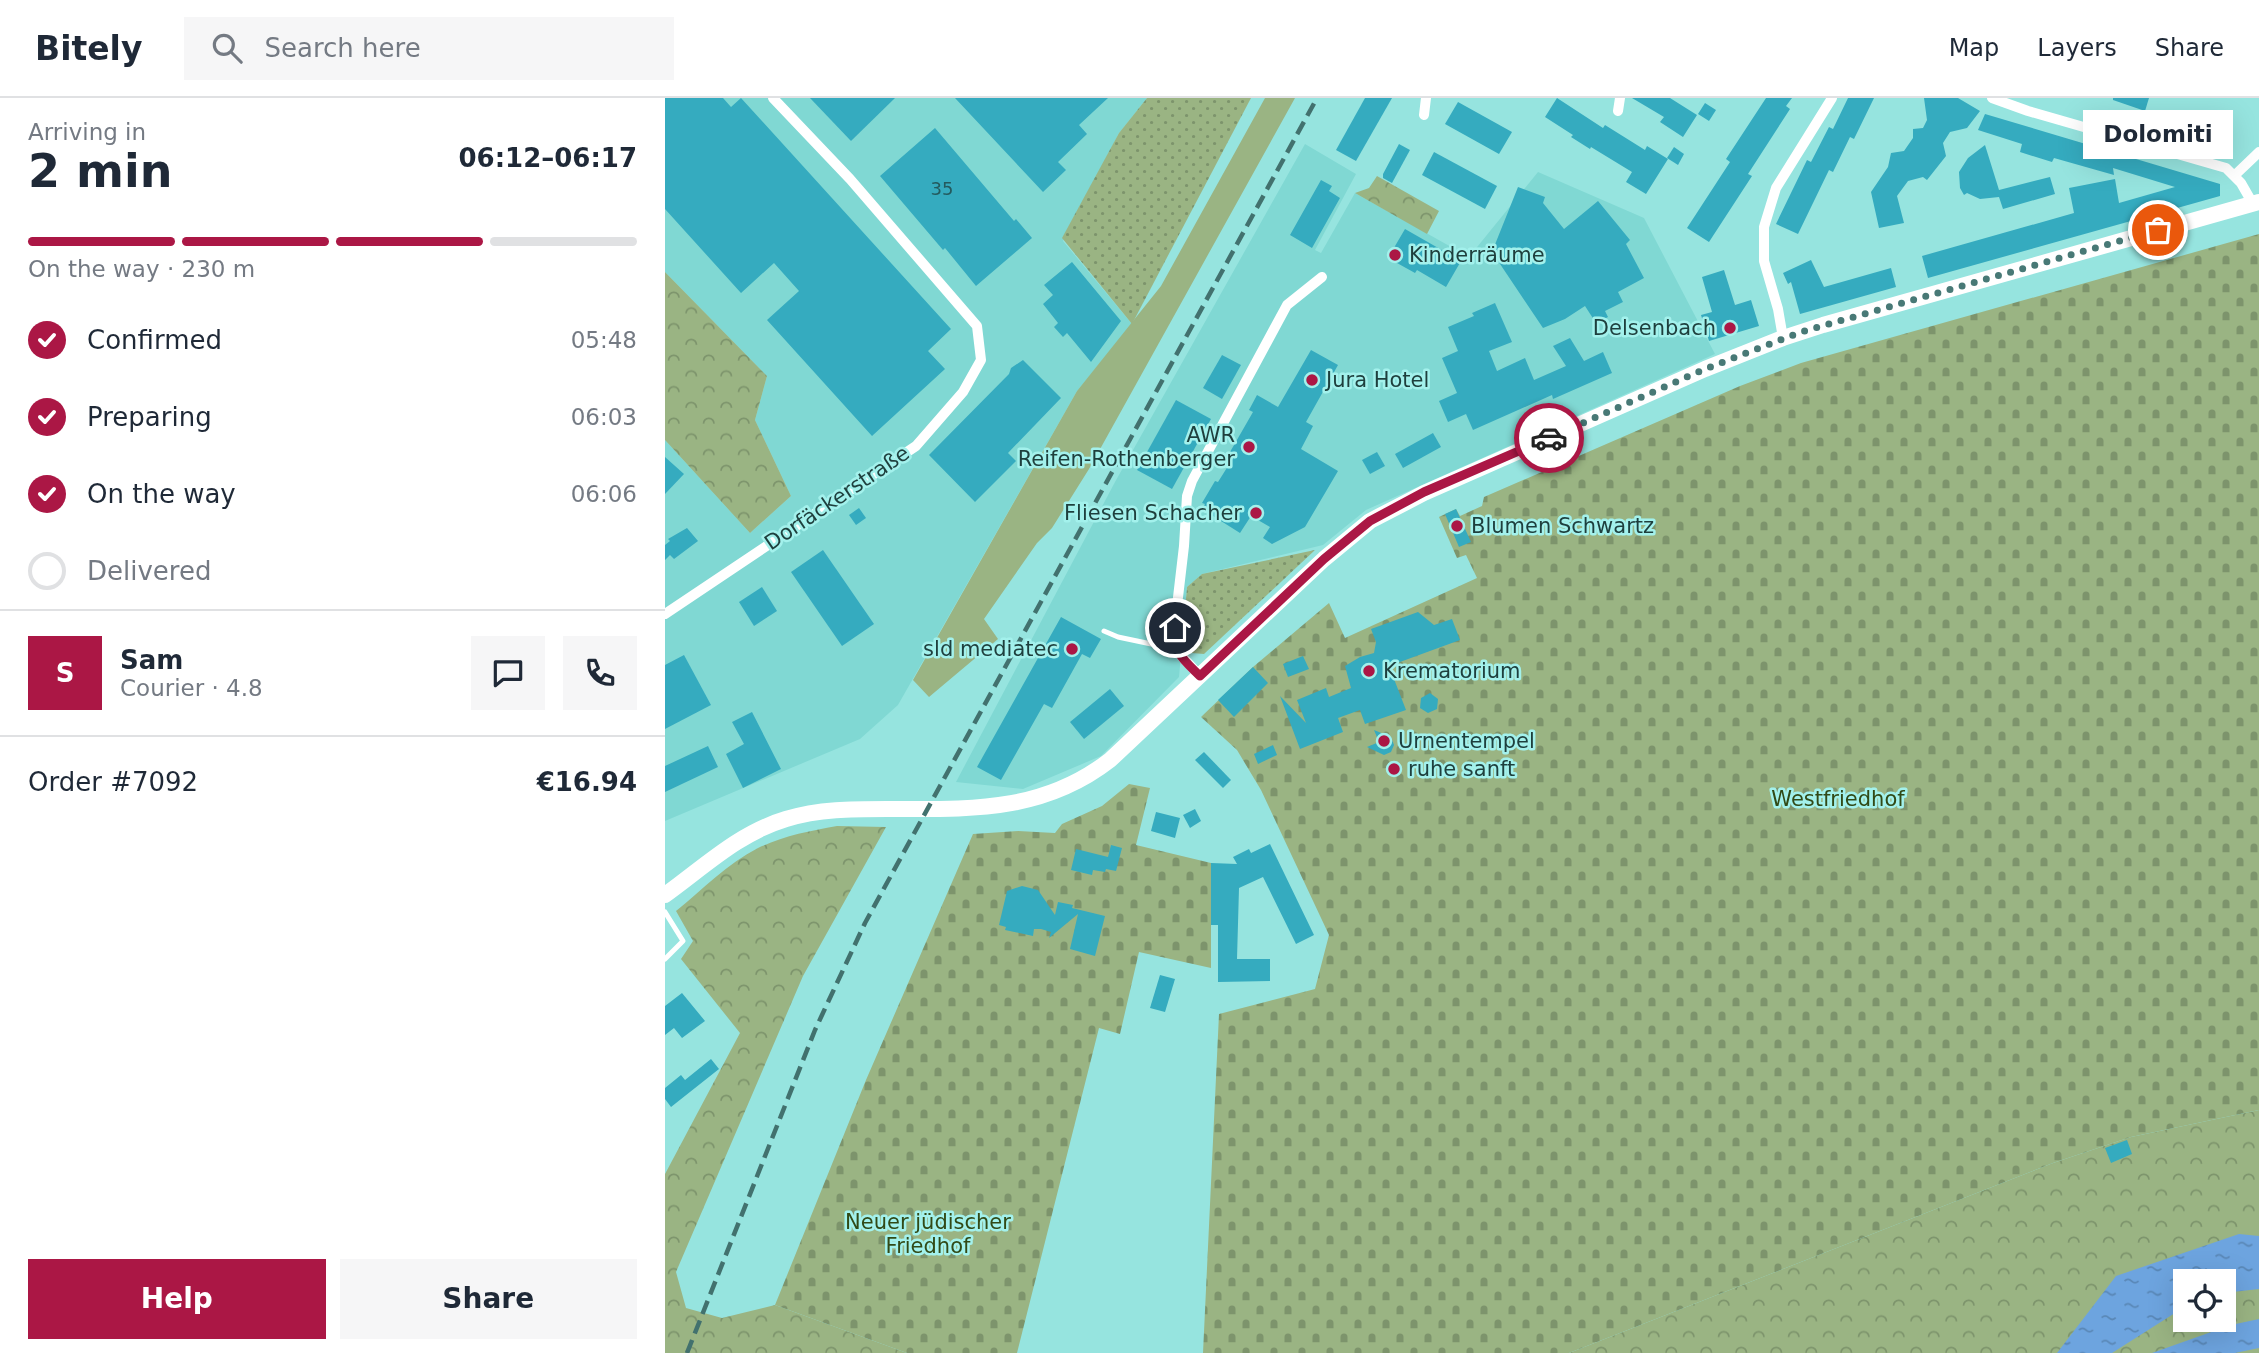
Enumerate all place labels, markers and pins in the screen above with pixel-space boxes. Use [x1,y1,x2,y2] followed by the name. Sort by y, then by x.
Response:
[2083,111,2233,160] callout: Dolomiti
[2128,200,2188,260] pin
[1409,243,1545,267] place label: Kinderräume
[1387,247,1403,263] marker: Kinderräume
[1593,316,1716,340] place label: Delsenbach
[1722,320,1738,336] marker: Delsenbach
[1324,368,1429,392] place label: Jura Hotel
[1304,372,1320,388] marker: Jura Hotel
[1018,423,1235,471] place label: AWR Reifen-Rothenberger
[1241,439,1257,455] marker: AWR Reifen-Rothenberger
[1064,501,1242,525] place label: Fliesen Schacher
[1248,505,1264,521] marker: Fliesen Schacher
[1471,514,1654,538] place label: Blumen Schwartz
[1449,518,1465,534] marker: Blumen Schwartz
[1145,598,1205,658] pin
[923,637,1058,661] place label: sld mediatec
[1064,641,1080,657] marker: sld mediatec
[1383,659,1521,683] place label: Krematorium
[1361,663,1377,679] marker: Krematorium
[1398,729,1535,753] place label: Urnentempel
[1376,733,1392,749] marker: Urnentempel
[1408,757,1515,781] place label: ruhe sanft
[1386,761,1402,777] marker: ruhe sanft

